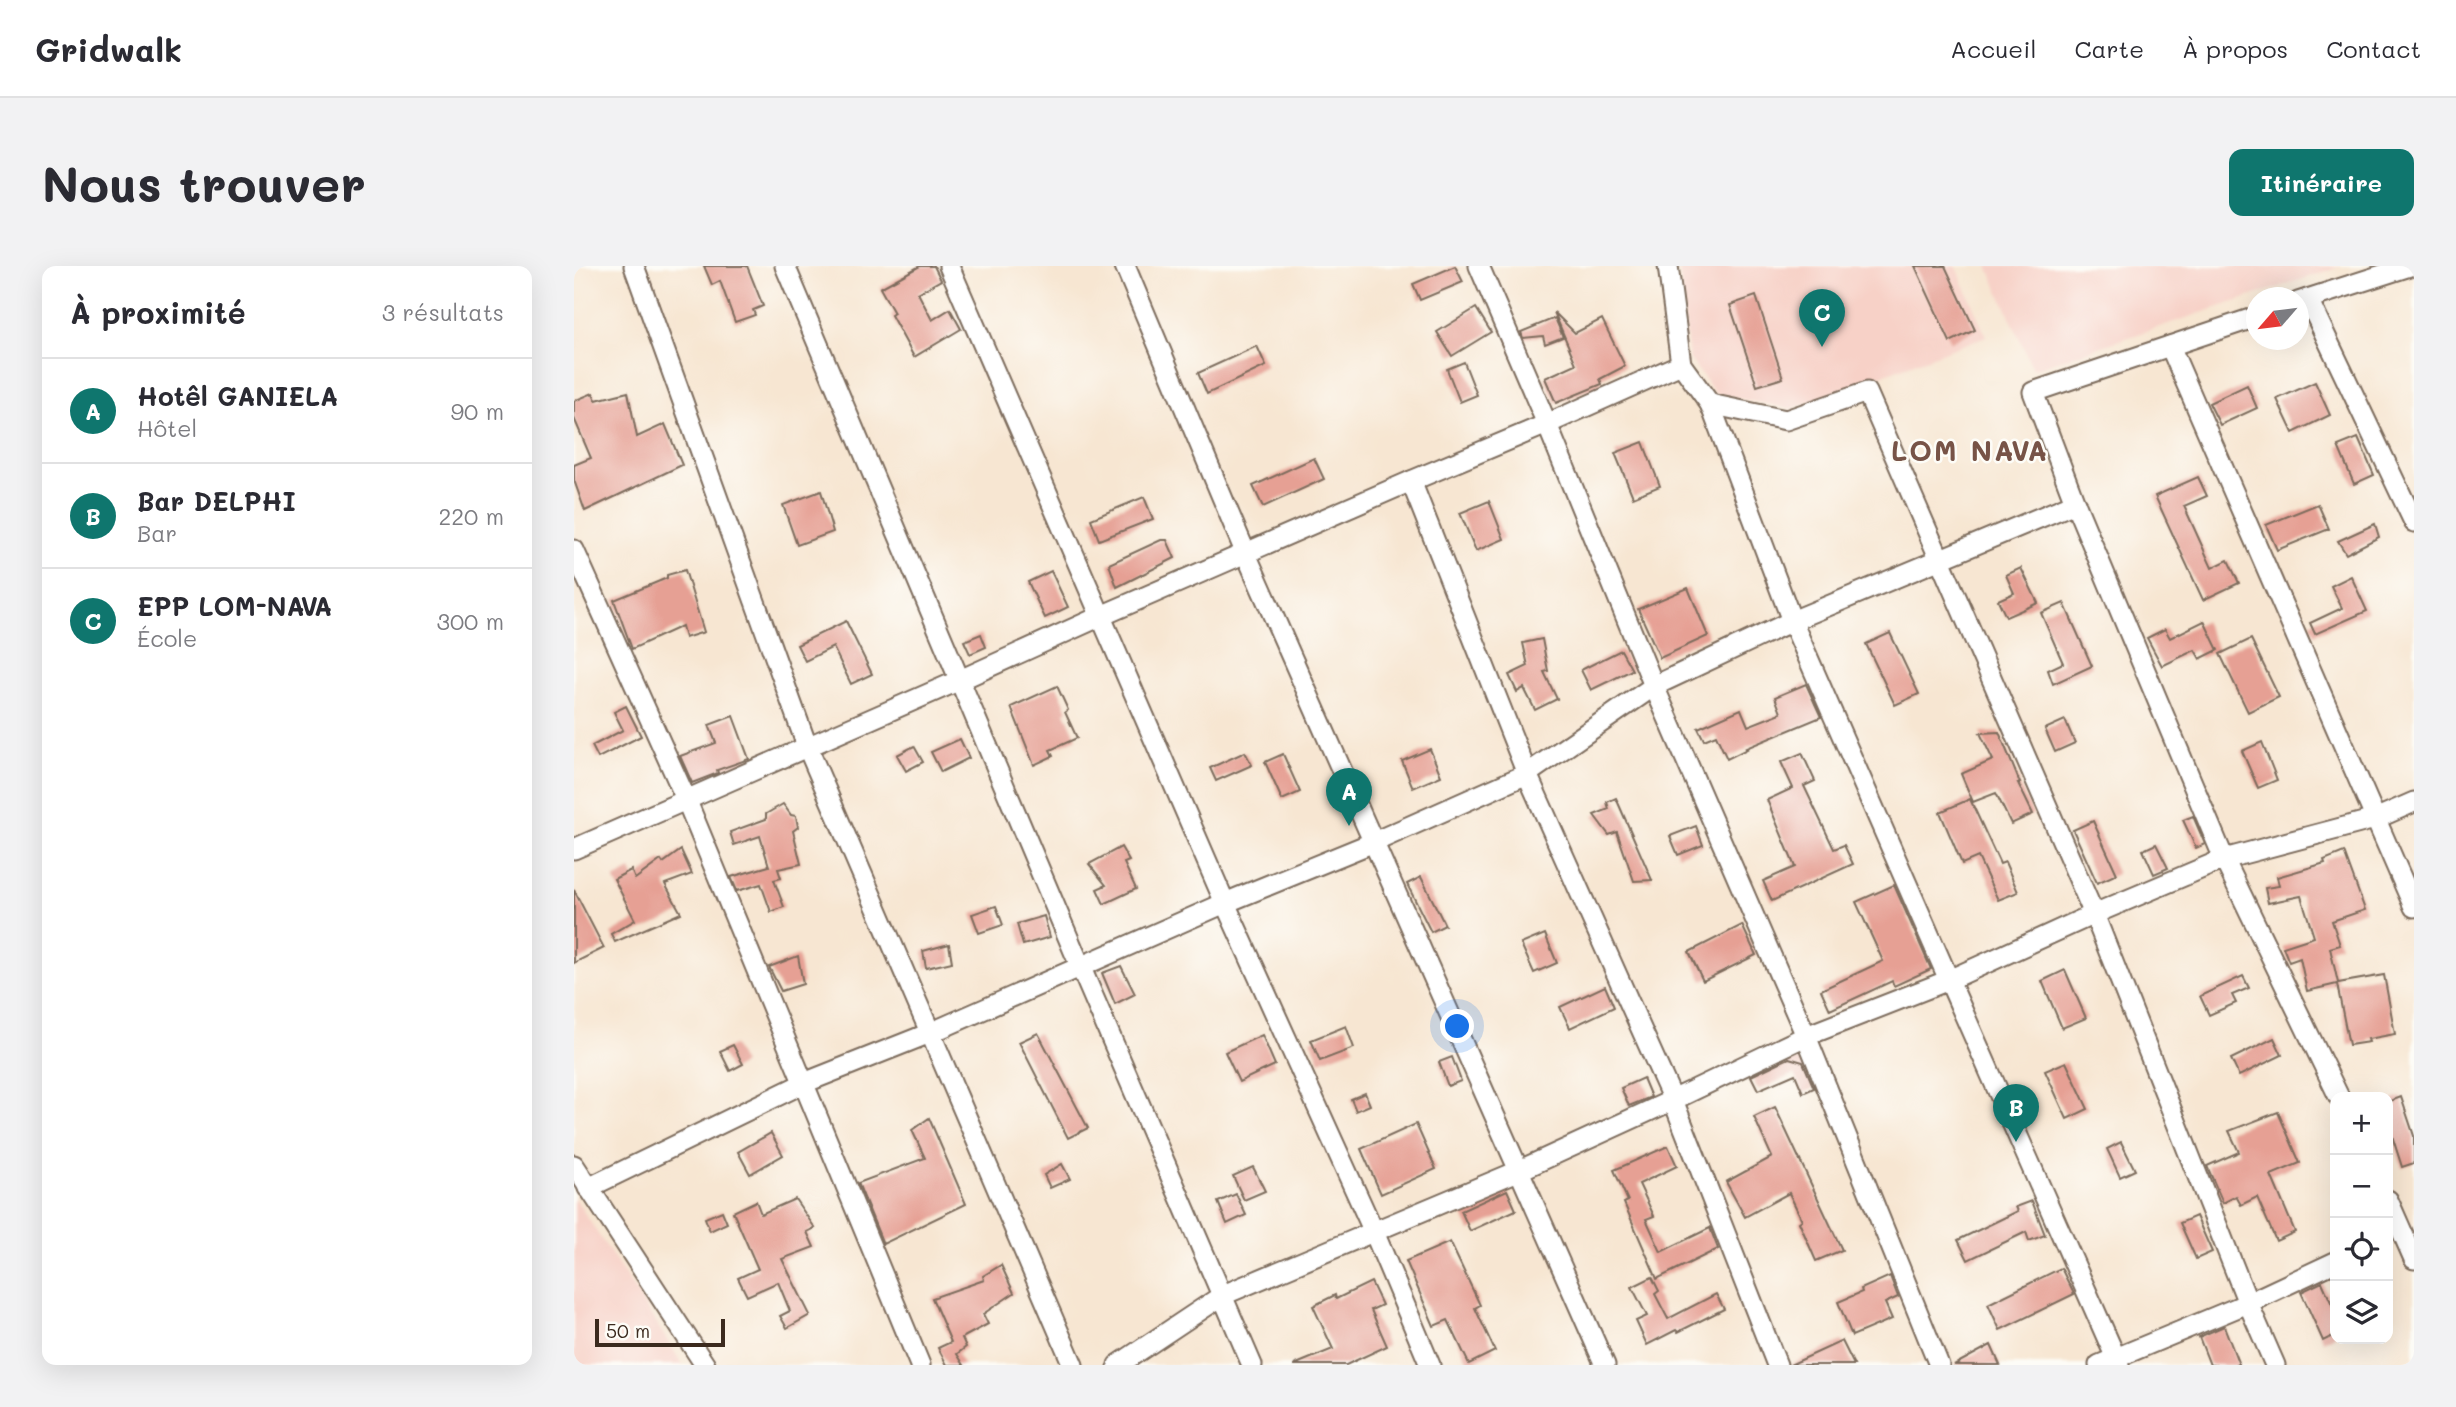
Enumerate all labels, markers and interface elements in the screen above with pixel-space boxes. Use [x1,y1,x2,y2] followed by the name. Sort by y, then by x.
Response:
[35,27,182,70] text: Gridwalk
[1950,33,2036,64] text: Accueil
[2074,33,2144,64] text: Carte
[2182,33,2288,64] text: À propos
[2326,33,2421,64] text: Contact
[2229,149,2414,216] button: Itinéraire
[42,151,366,214] text: Nous trouver
[2246,287,2309,350] north arrow
[1799,289,1845,347] pin: C
[70,292,246,332] text: À proximité
[382,297,504,327] text: 3 résultats
[137,379,338,413] text: Hotêl GANIELA
[85,396,101,426] text: A
[451,396,504,426] text: 90 m
[137,413,197,443] text: Hôtel
[1891,432,2049,468] district label: LOM NAVA
[137,484,296,518] text: Bar DELPHI
[85,501,101,531] text: B
[438,501,504,531] text: 220 m
[137,518,177,548] text: Bar
[137,589,332,623] text: EPP LOM-NAVA
[84,606,102,636] text: C
[436,606,504,636] text: 300 m
[137,623,197,653] text: École
[1326,768,1372,826] pin: A
[1440,1009,1474,1043] your location
[1993,1084,2039,1142] pin: B
[2330,1092,2393,1344] map controls
[2330,1092,2393,1155] button: +
[2330,1155,2393,1218] button: −
[2330,1218,2393,1281] button: locate
[2330,1281,2393,1344] button: layers
[595,1316,724,1348] scale bar
[606,1318,650,1343] text: 50 m

